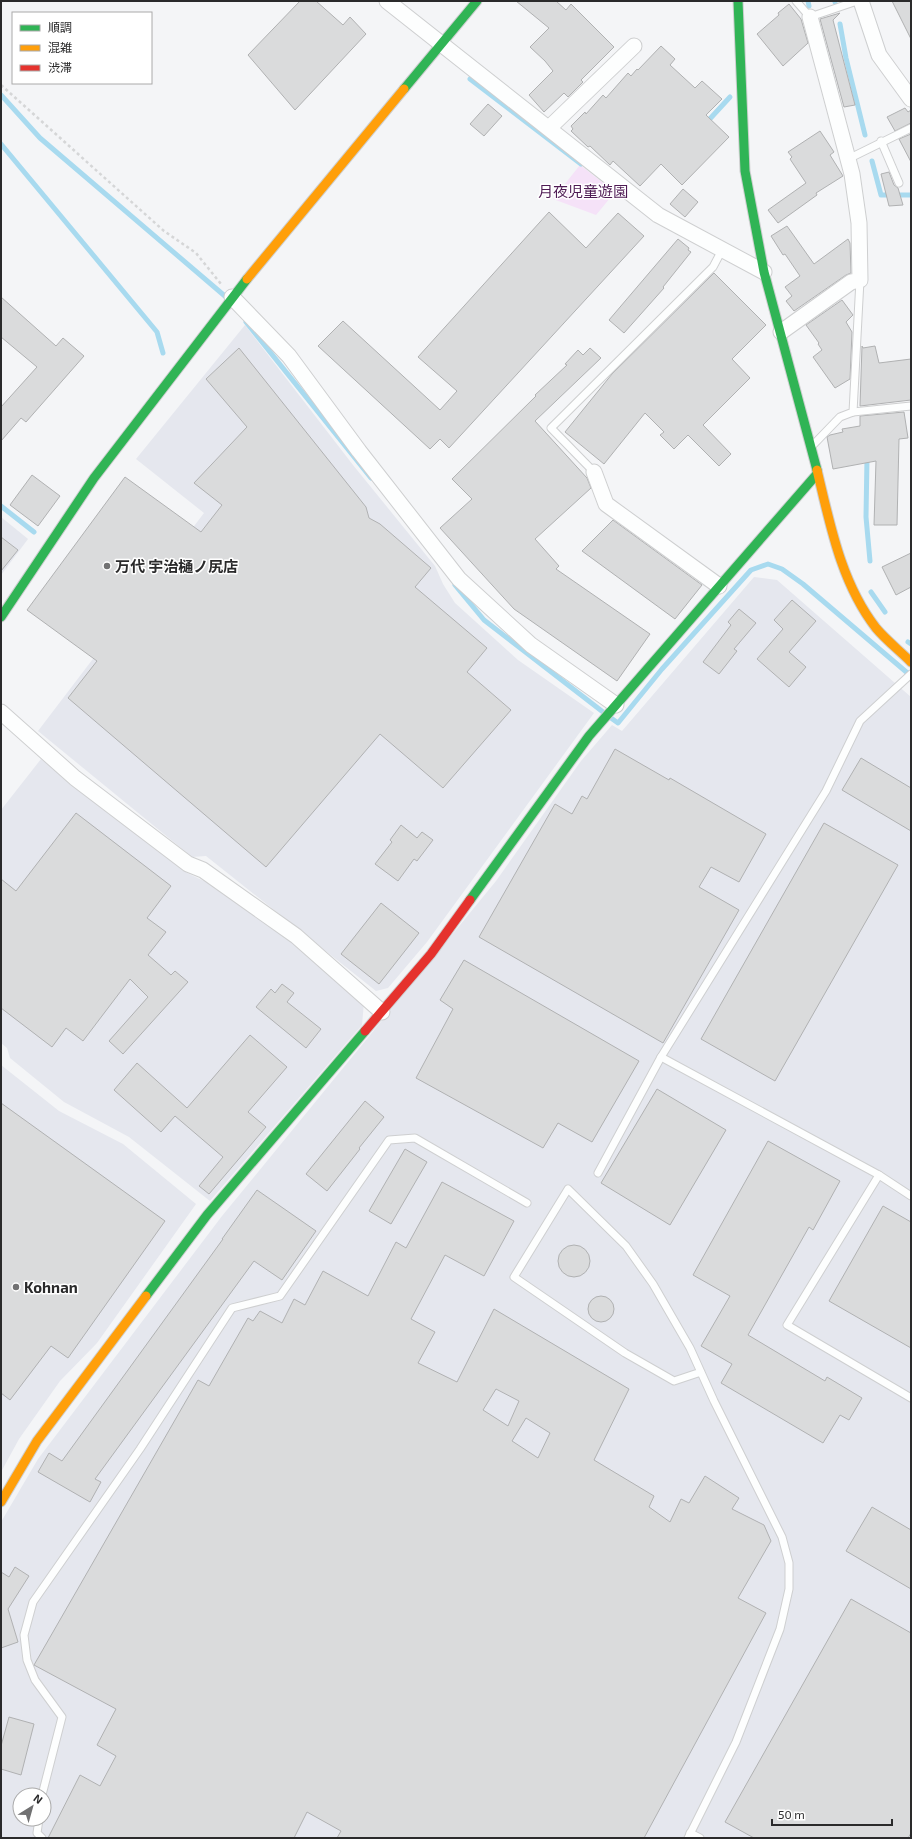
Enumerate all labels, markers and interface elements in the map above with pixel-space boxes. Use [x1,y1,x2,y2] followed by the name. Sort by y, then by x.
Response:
[12,12,152,84] legend
[48,20,72,34] text: 順調
[48,40,72,54] text: 混雑
[48,60,72,74] text: 渋滞
[538,182,628,200] park label: 月夜児童遊園
[115,557,238,575] place label: 万代 宇治樋ノ尻店
[102,561,112,571] marker: 万代 宇治樋ノ尻店
[24,1278,78,1296] place label: Kohnan
[11,1282,21,1292] marker: Kohnan
[12,1787,52,1827] north arrow
[31,1791,45,1806] text: N
[772,1801,892,1827] scale bar
[778,1807,805,1821] text: 50 m

